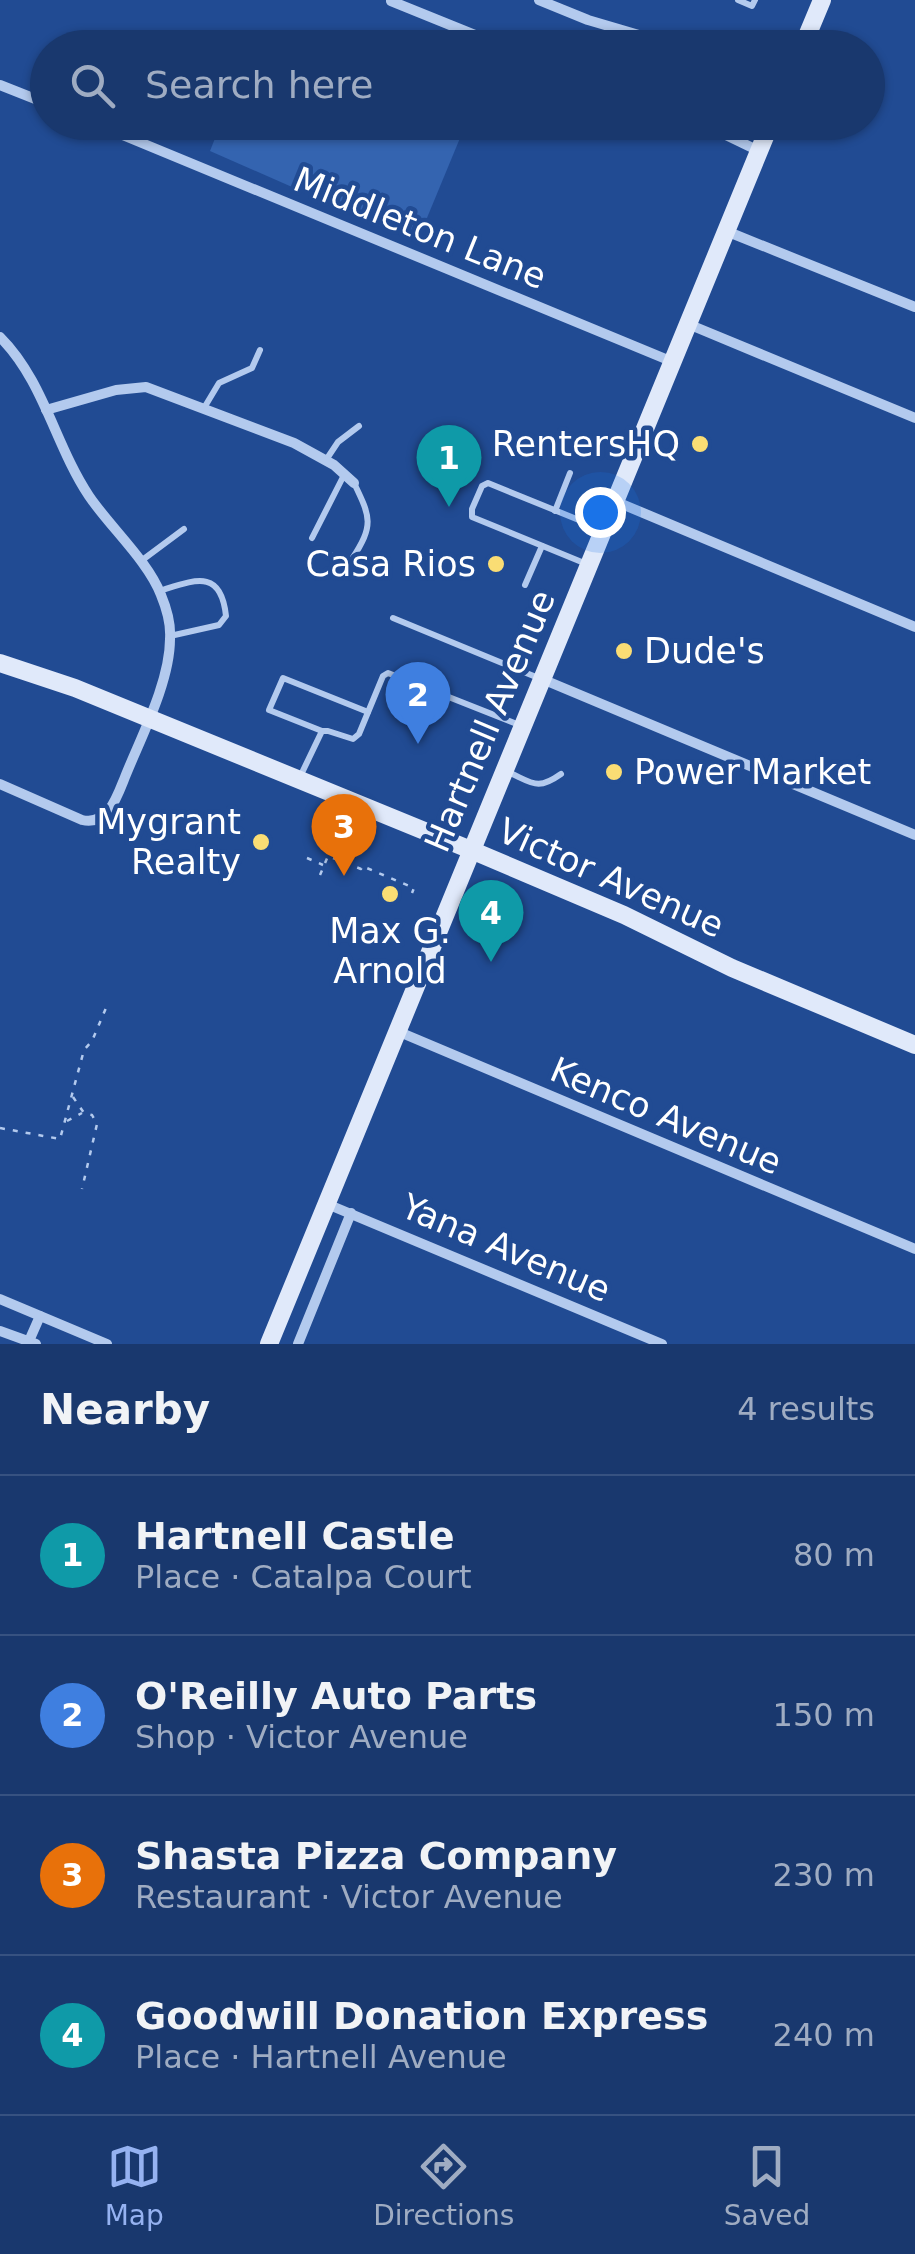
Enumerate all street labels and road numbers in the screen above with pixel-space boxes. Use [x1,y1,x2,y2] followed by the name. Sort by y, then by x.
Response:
[288,159,552,297] street label: Middleton Lane
[417,584,563,858] street label: Hartnell Avenue
[492,810,730,946] street label: Victor Avenue
[545,1049,787,1183] street label: Kenco Avenue
[395,1186,616,1310] street label: Yana Avenue

